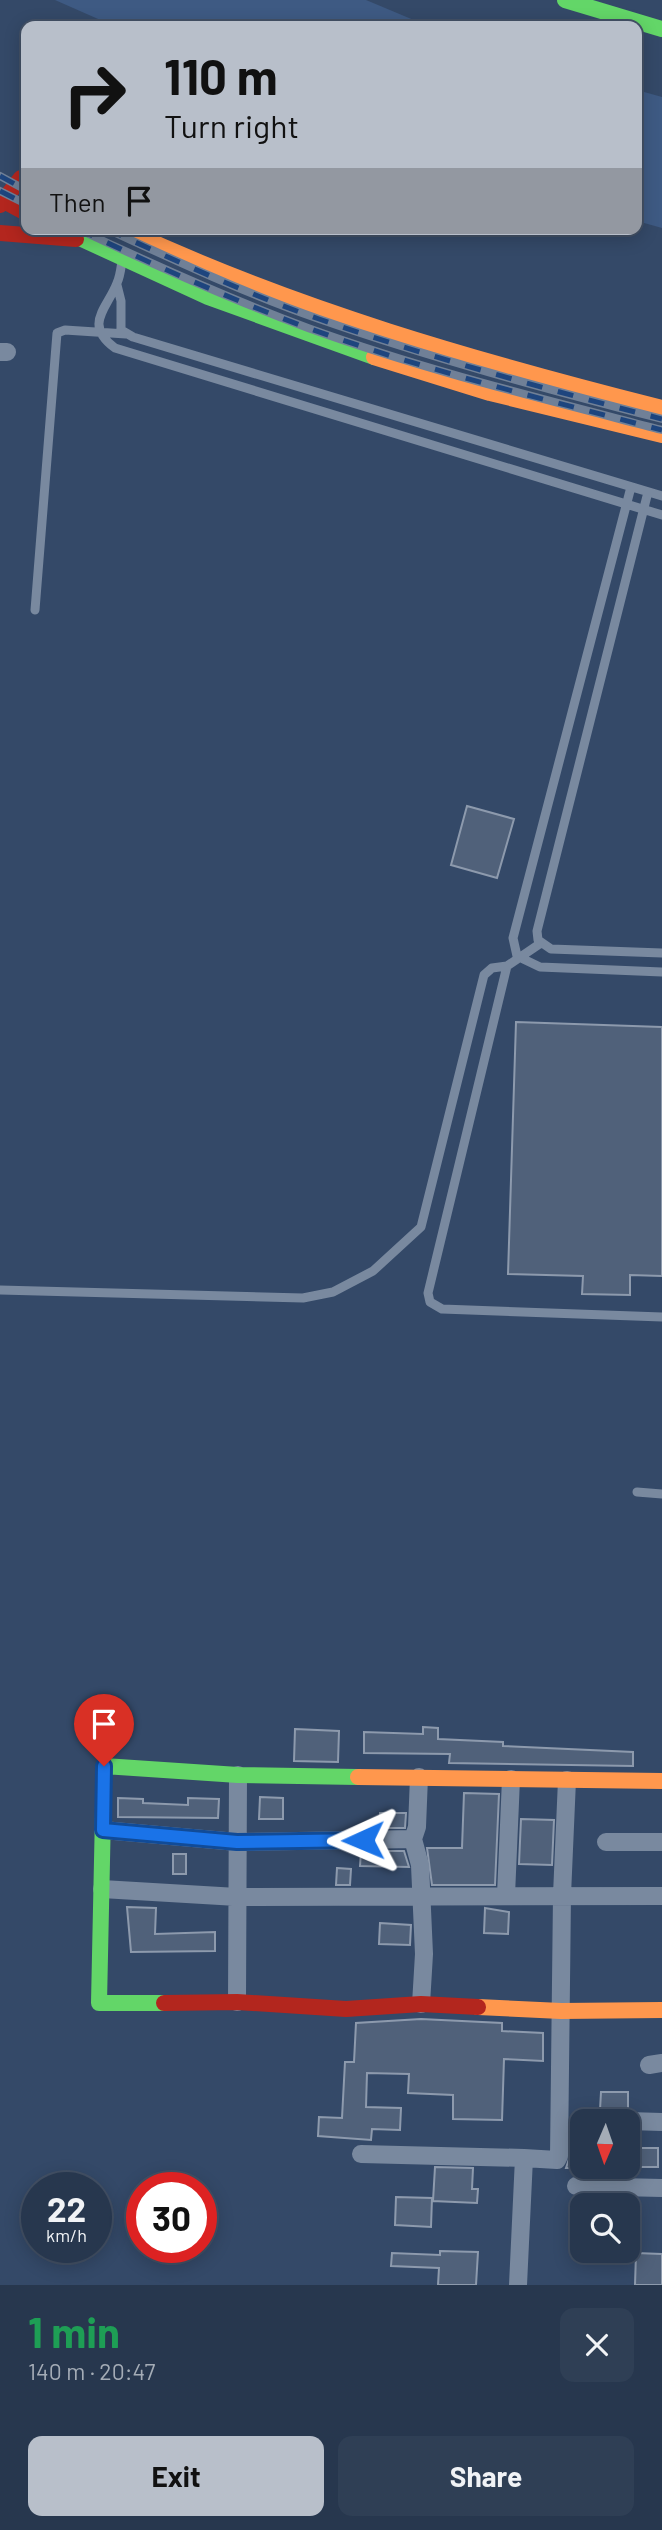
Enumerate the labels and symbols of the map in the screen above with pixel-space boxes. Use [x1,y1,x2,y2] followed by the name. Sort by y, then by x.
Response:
[74,1694,134,1766] pin
[326,1803,400,1877] position arrow
[570,2109,640,2179] north arrow
[126,2172,217,2263] speed limit sign: 30

